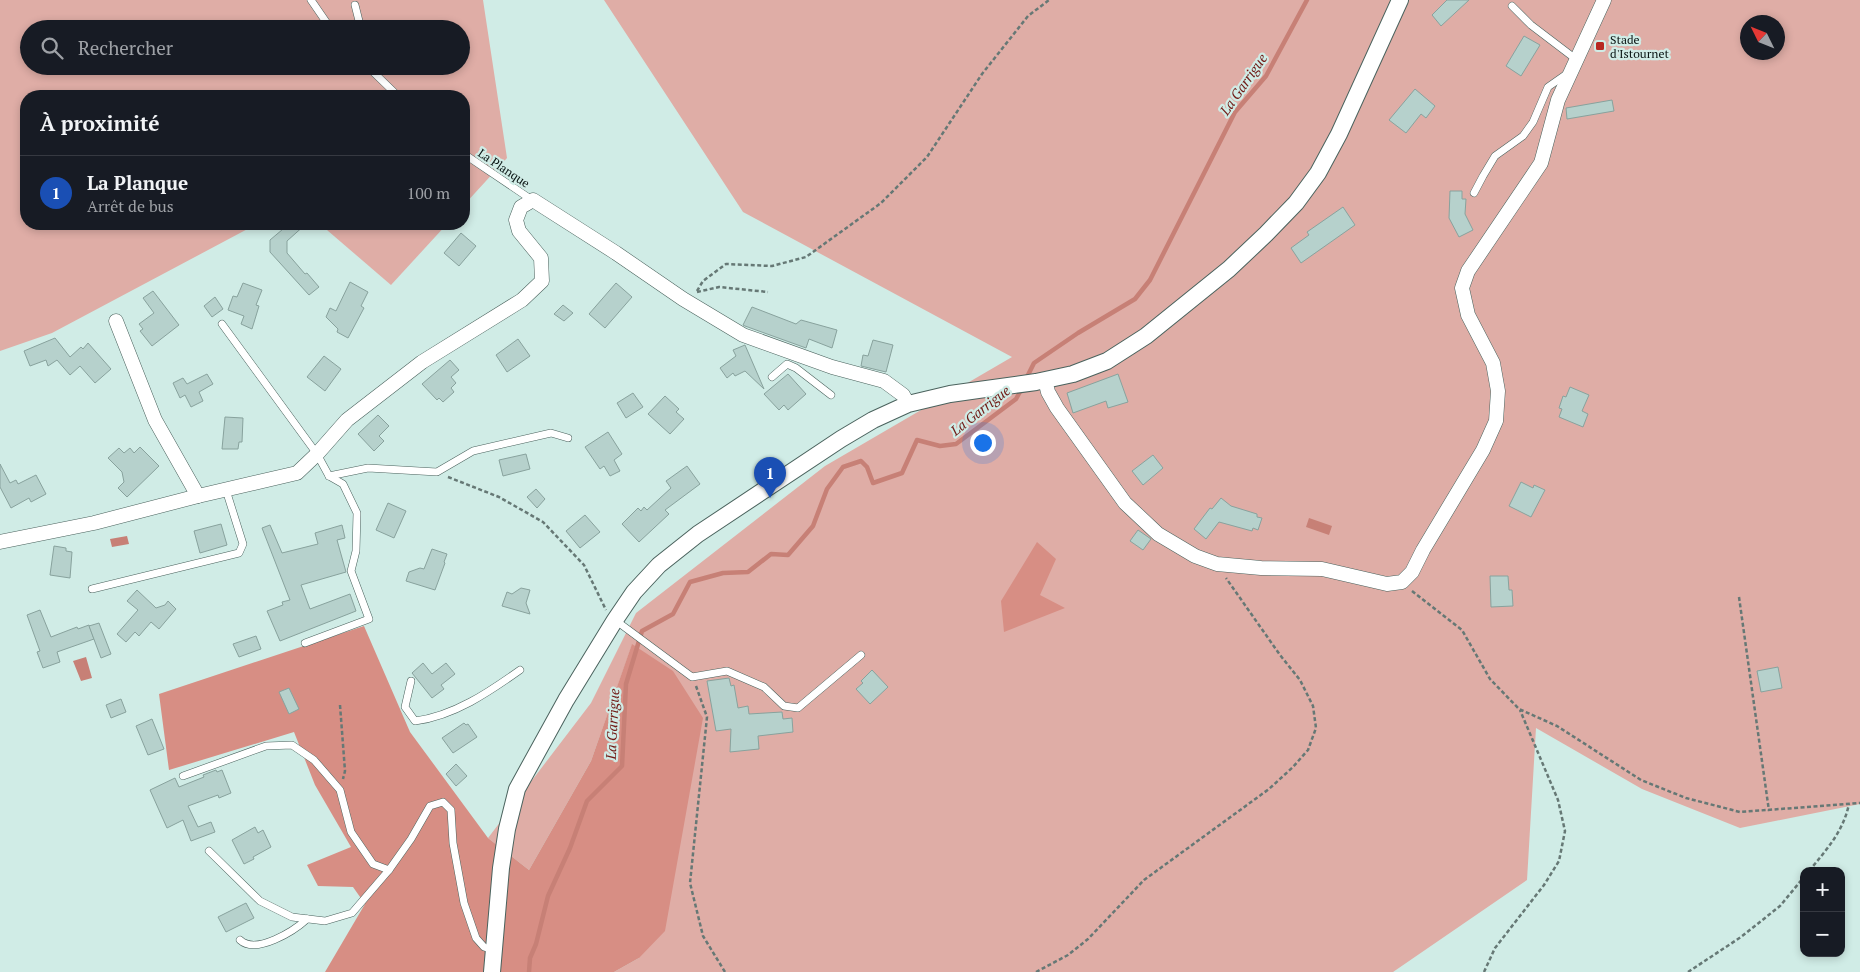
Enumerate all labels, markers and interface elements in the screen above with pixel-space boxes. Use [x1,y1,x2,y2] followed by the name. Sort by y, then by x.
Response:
[1740,15,1785,60] north arrow
[20,20,470,75] search box
[1610,32,1669,61] place label: Stade d'Istournet
[38,34,66,62] icon: search
[78,35,173,60] text: Rechercher
[1594,40,1606,52] marker: Stade d'Istournet
[1214,49,1271,119] water label: La Garrigue
[40,109,160,137] text: À proximité
[475,145,533,191] street label: La Planque
[87,170,188,195] text: La Planque
[51,182,61,204] text: 1
[407,182,450,204] text: 100 m
[87,195,174,217] text: Arrêt de bus
[945,380,1014,440] water label: La Garrigue
[970,430,996,456] your location
[754,457,786,498] pin: 1
[601,687,623,761] water label: La Garrigue
[1800,867,1845,957] map controls
[1800,867,1845,912] button: +
[1800,912,1845,957] button: −

